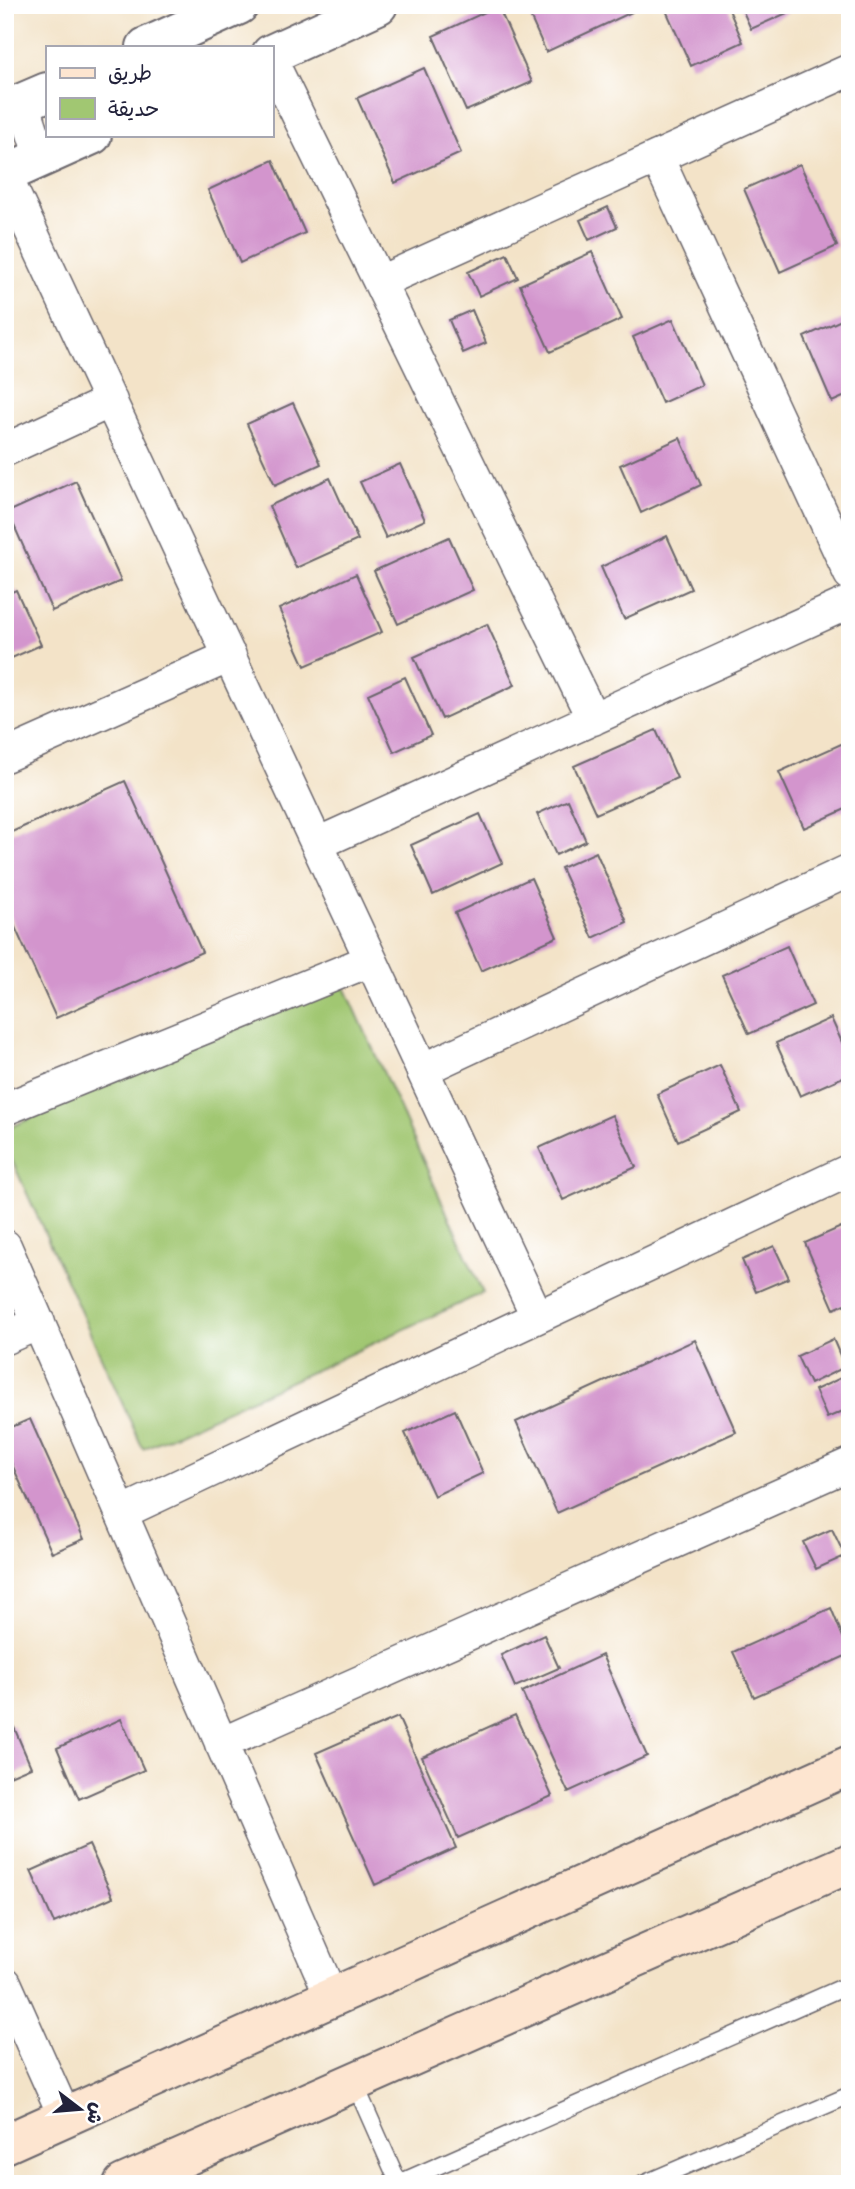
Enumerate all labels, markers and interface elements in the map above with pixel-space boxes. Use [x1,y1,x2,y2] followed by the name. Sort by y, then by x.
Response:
[46,46,273,136] legend
[108,61,152,85] text: طريق
[108,97,159,121] text: حديقة
[46,2074,116,2144] north arrow
[82,2100,109,2127] text: ش

